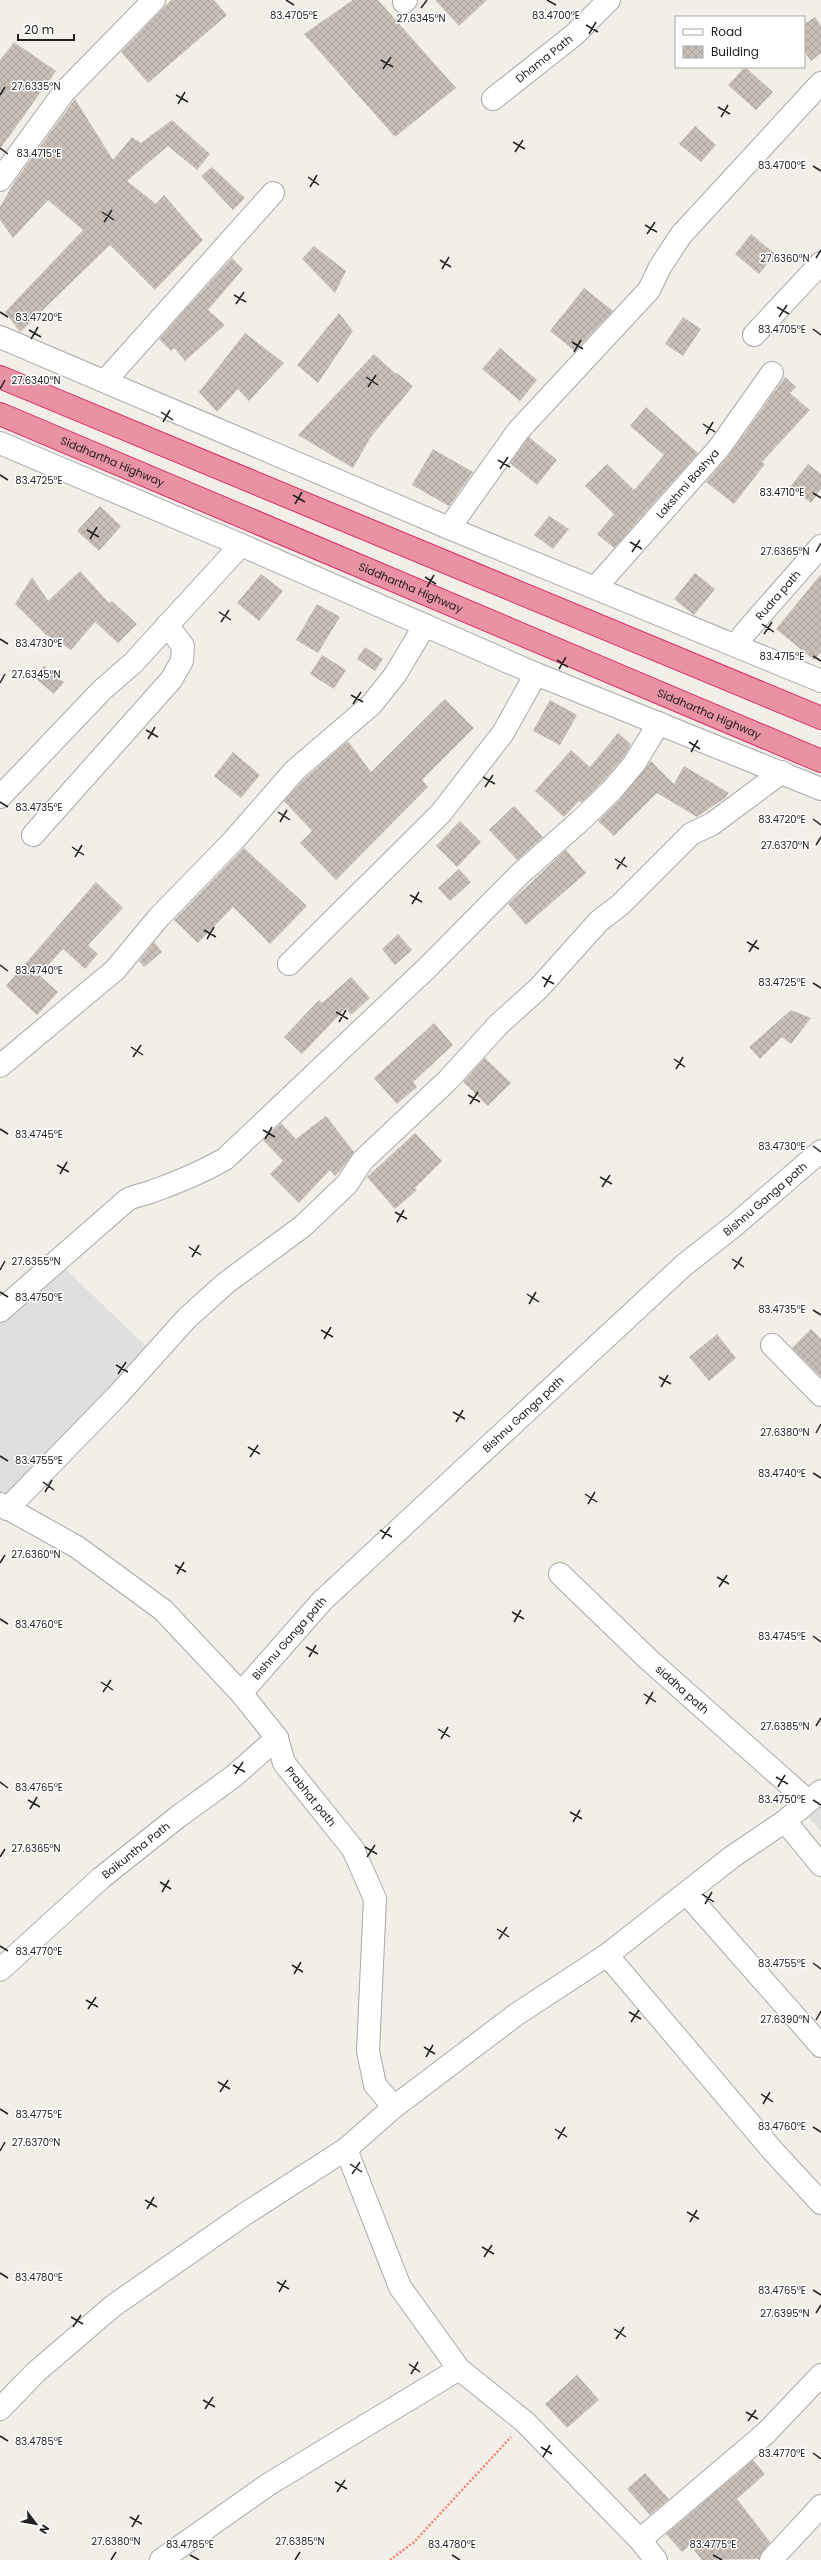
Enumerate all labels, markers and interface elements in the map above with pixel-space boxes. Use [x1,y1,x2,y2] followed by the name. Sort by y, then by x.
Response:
[270,8,318,23] text: 83.4705°E
[532,8,580,23] text: 83.4700°E
[396,11,446,26] text: 27.6345°N
[18,16,74,42] scale bar
[675,16,805,68] legend
[24,21,54,38] text: 20 m
[711,23,742,40] text: Road
[512,31,576,86] street label: Dhama Path
[711,43,759,60] text: Building
[12,79,60,94] text: 27.6335°N
[17,146,61,161] text: 83.4715°E
[758,158,806,173] text: 83.4700°E
[760,251,810,266] text: 27.6360°N
[15,310,63,325] text: 83.4720°E
[758,322,806,337] text: 83.4705°E
[11,373,61,388] text: 27.6340°N
[58,432,168,491] street label: Siddhartha Highway
[652,445,723,522] street label: Lakshmi Bashya
[15,473,63,488] text: 83.4725°E
[760,485,804,500] text: 83.4710°E
[760,544,810,559] text: 27.6365°N
[356,559,466,617] street label: Siddhartha Highway
[752,567,804,624] street label: Rudra path
[15,636,63,651] text: 83.4730°E
[760,649,804,664] text: 83.4715°E
[11,667,61,682] text: 27.6345°N
[655,685,764,743] street label: Siddhartha Highway
[15,800,63,815] text: 83.4735°E
[758,812,806,827] text: 83.4720°E
[761,838,809,853] text: 27.6370°N
[15,963,63,978] text: 83.4740°E
[758,975,806,990] text: 83.4725°E
[15,1127,63,1142] text: 83.4745°E
[758,1139,806,1154] text: 83.4730°E
[720,1158,811,1240] street label: Bishnu Ganga path
[11,1254,61,1269] text: 27.6355°N
[15,1290,63,1305] text: 83.4750°E
[758,1302,806,1317] text: 83.4735°E
[479,1372,567,1456] street label: Bishnu Ganga path
[760,1425,810,1440] text: 27.6380°N
[15,1453,63,1468] text: 83.4755°E
[758,1466,806,1481] text: 83.4740°E
[11,1547,61,1562] text: 27.6360°N
[248,1593,330,1683] street label: Bishnu Ganga path
[15,1617,63,1632] text: 83.4760°E
[758,1629,806,1644] text: 83.4745°E
[652,1661,712,1717] street label: siddha path
[760,1719,810,1734] text: 27.6385°N
[282,1763,340,1830] street label: Prabhat path
[15,1780,63,1795] text: 83.4765°E
[758,1792,806,1807] text: 83.4750°E
[98,1818,173,1882] street label: Baikuntha Path
[11,1841,61,1856] text: 27.6365°N
[15,1944,63,1959] text: 83.4770°E
[758,1956,806,1971] text: 83.4755°E
[760,2012,810,2027] text: 27.6390°N
[15,2107,63,2122] text: 83.4775°E
[758,2119,806,2134] text: 83.4760°E
[12,2135,60,2150] text: 27.6370°N
[15,2270,63,2285] text: 83.4780°E
[758,2283,806,2298] text: 83.4765°E
[760,2306,810,2321] text: 27.6395°N
[15,2434,63,2449] text: 83.4785°E
[758,2446,806,2461] text: 83.4770°E
[16,2504,56,2544] north arrow
[36,2522,53,2537] text: N
[91,2534,141,2549] text: 27.6380°N
[275,2534,325,2549] text: 27.6385°N
[166,2537,214,2552] text: 83.4785°E
[428,2537,476,2552] text: 83.4780°E
[689,2537,737,2552] text: 83.4775°E

